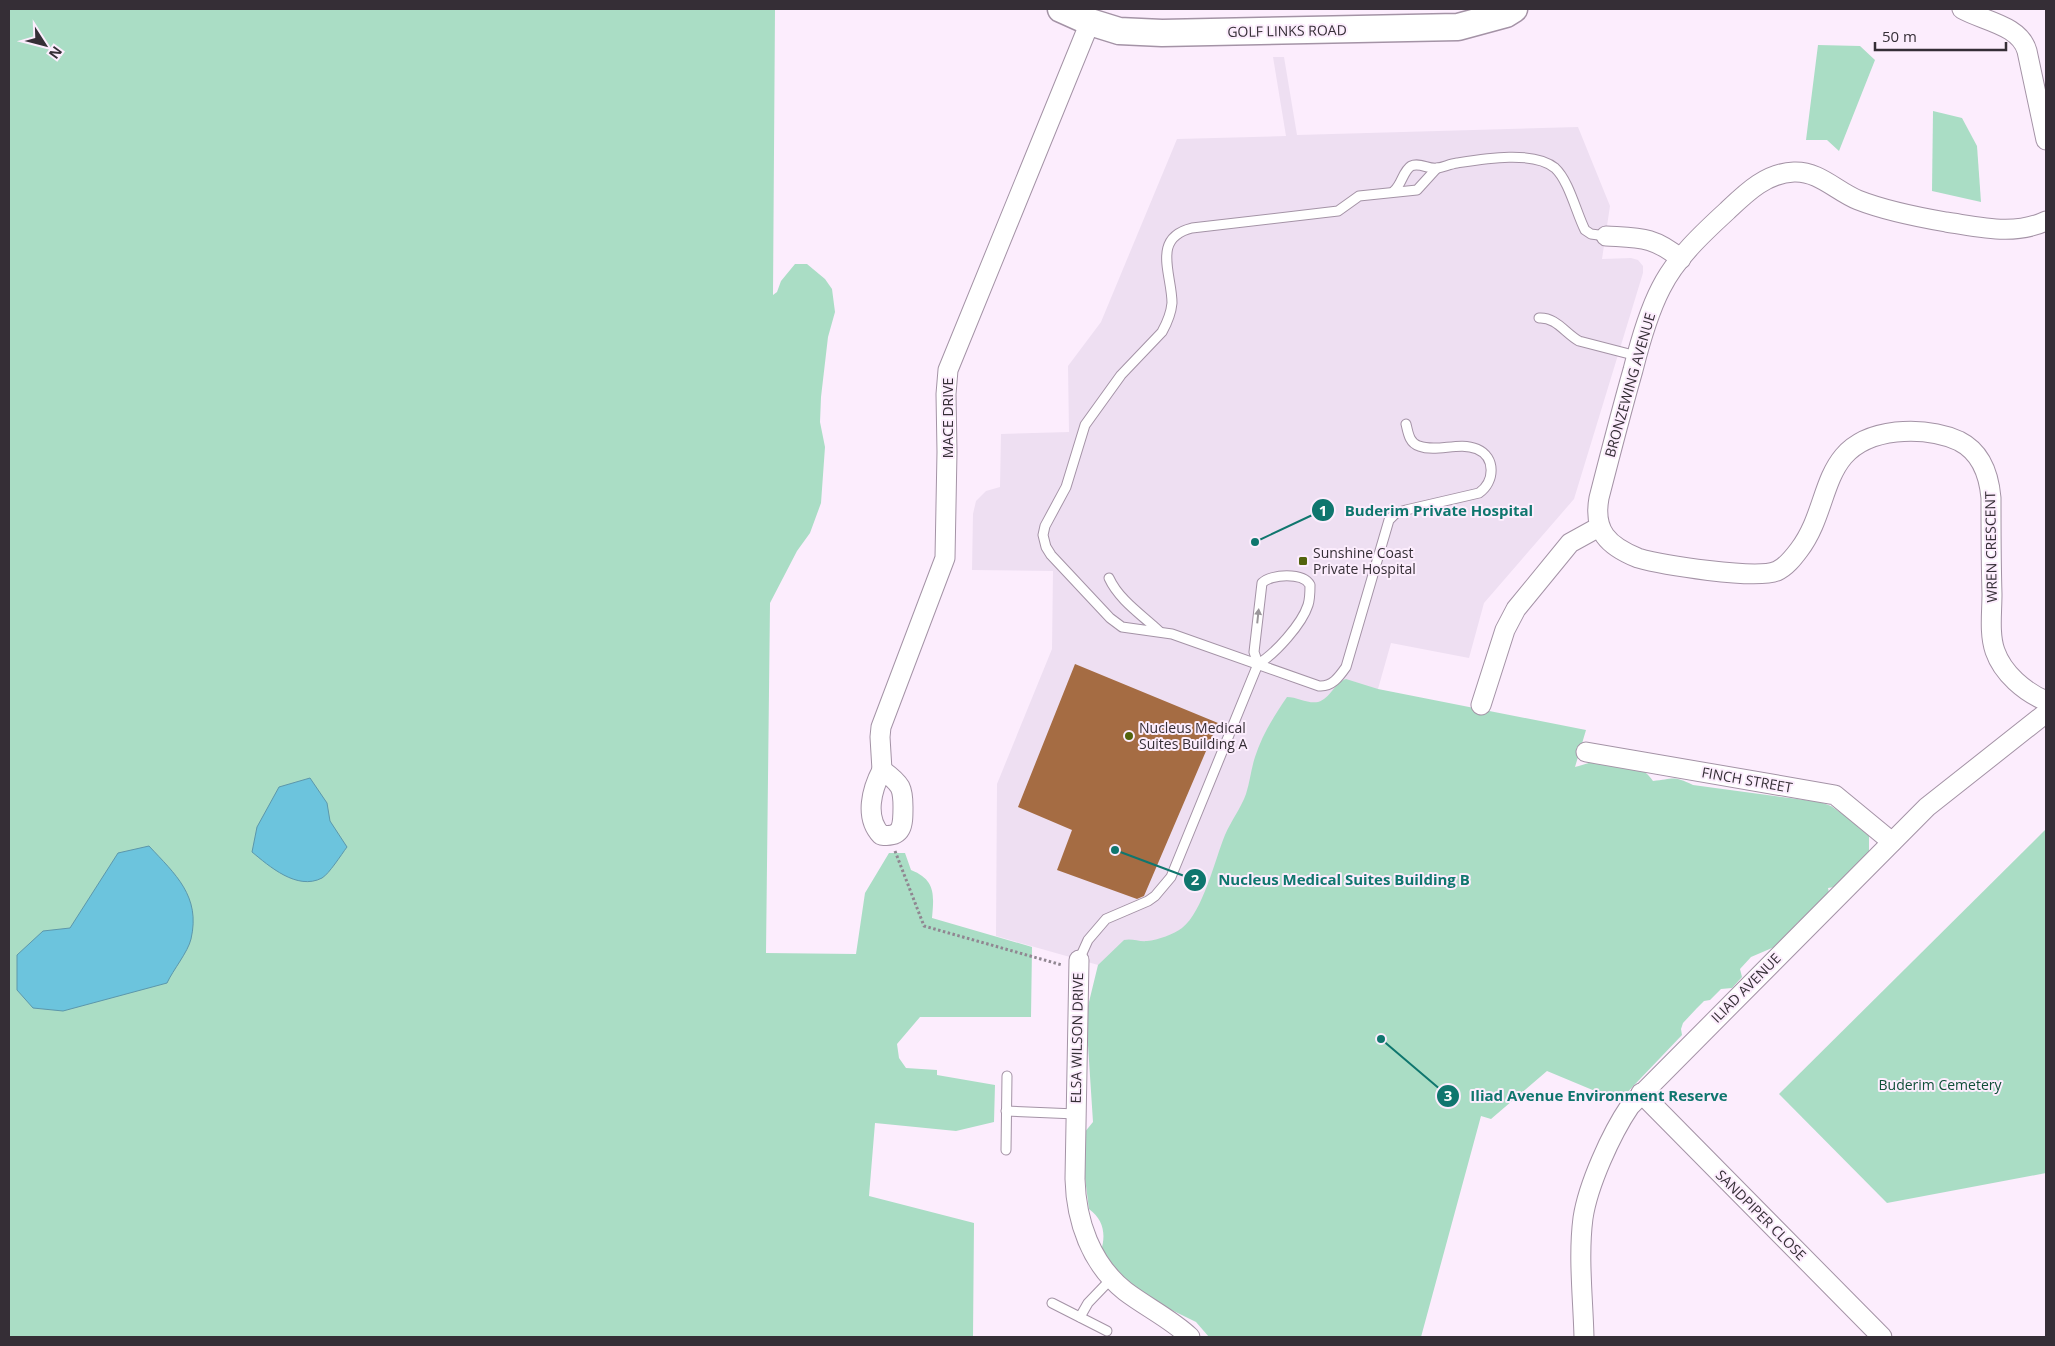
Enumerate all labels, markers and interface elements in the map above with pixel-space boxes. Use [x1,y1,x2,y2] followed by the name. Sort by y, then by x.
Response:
[20,20,70,70] north arrow
[1227,20,1347,41] street label: GOLF LINKS ROAD
[1875,20,2006,52] scale bar
[1882,26,1917,46] text: 50 m
[45,43,67,63] text: N
[1600,310,1659,459] street label: BRONZEWING AVENUE
[938,378,957,458] street label: MACE DRIVE
[1980,491,2001,603] street label: WREN CRESCENT
[1310,495,1544,525] callout: Buderim Private Hospital
[1319,500,1327,520] text: 1
[1345,500,1533,520] text: Buderim Private Hospital
[1313,543,1416,578] place label: Sunshine Coast Private Hospital
[1297,555,1309,567] marker: Sunshine Coast Private Hospital
[1254,607,1262,623] one-way arrow
[1139,718,1248,753] place label: Nucleus Medical Suites Building A
[1123,730,1135,742] marker: Nucleus Medical Suites Building A
[1700,762,1794,797] street label: FINCH STREET
[1183,865,1479,895] callout: Nucleus Medical Suites Building B
[1191,869,1200,889] text: 2
[1218,869,1470,889] text: Nucleus Medical Suites Building B
[1707,949,1785,1027] street label: ILIAD AVENUE
[1066,972,1087,1104] street label: ELSA WILSON DRIVE
[1879,1075,2002,1094] park label: Buderim Cemetery
[1436,1081,1738,1111] callout: Iliad Avenue Environment Reserve
[1444,1085,1452,1105] text: 3
[1470,1085,1728,1105] text: Iliad Avenue Environment Reserve
[1712,1165,1811,1264] street label: SANDPIPER CLOSE

